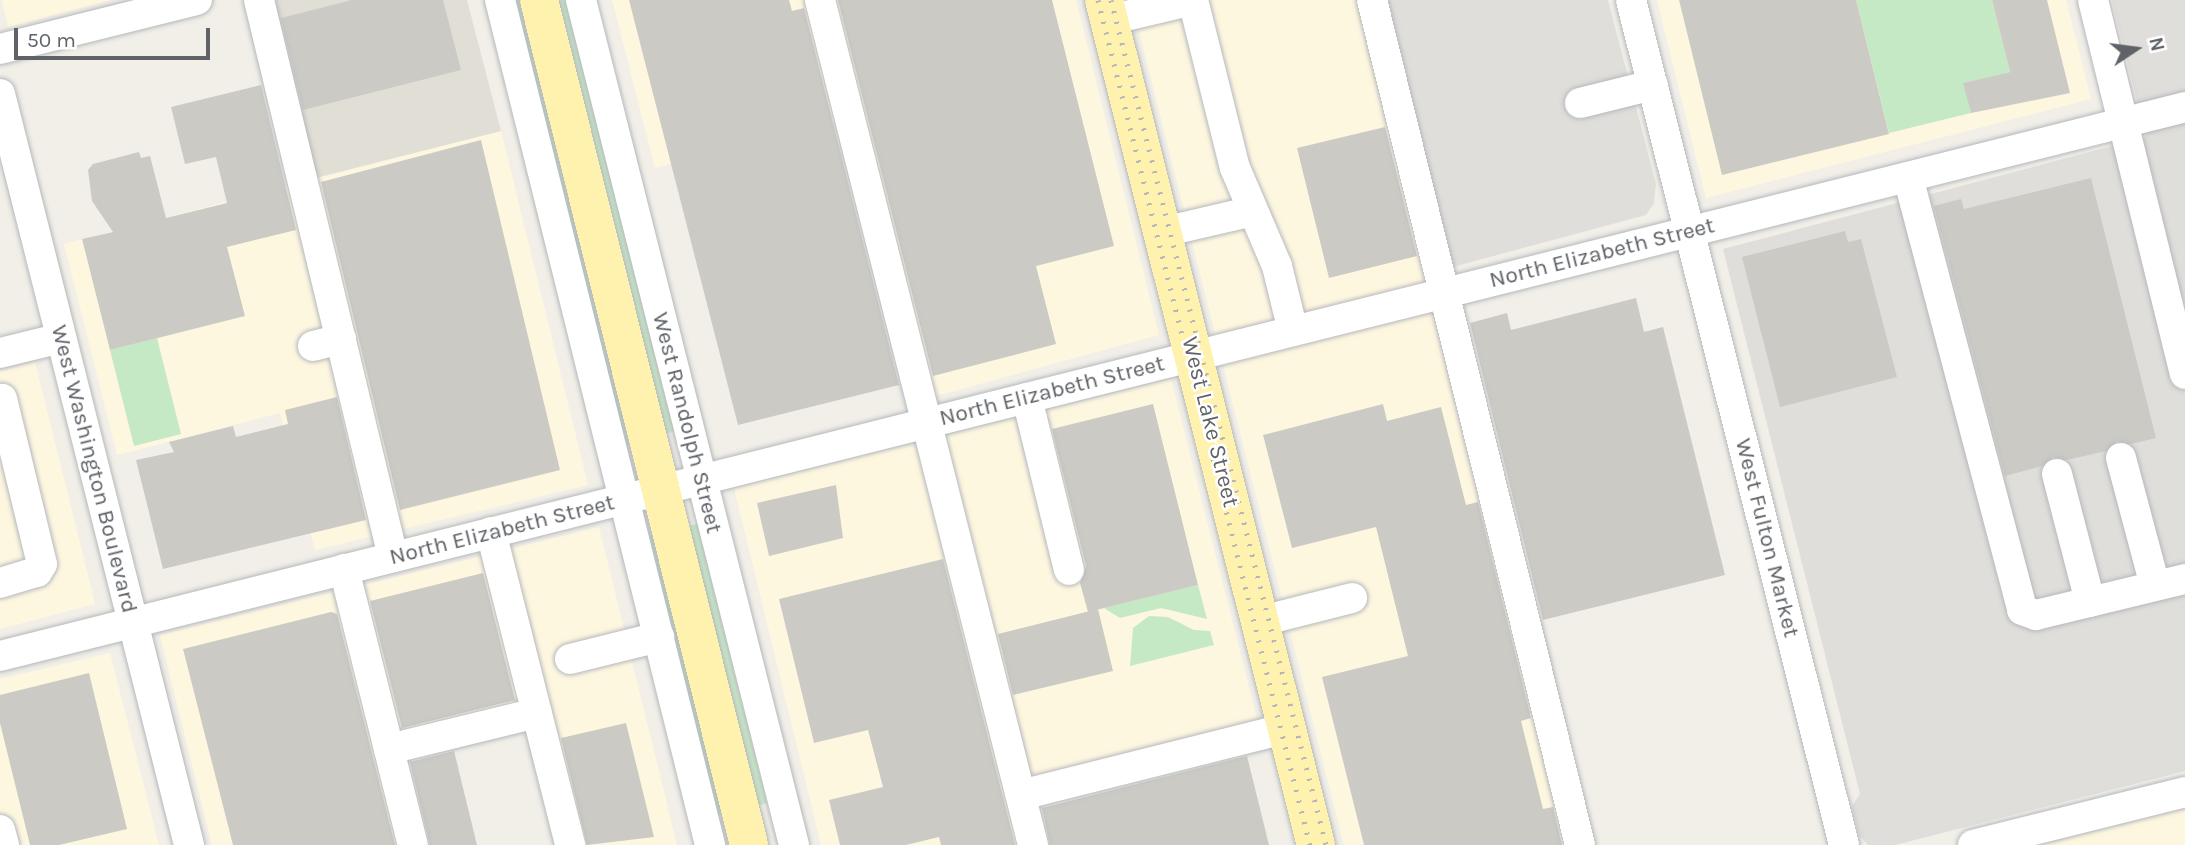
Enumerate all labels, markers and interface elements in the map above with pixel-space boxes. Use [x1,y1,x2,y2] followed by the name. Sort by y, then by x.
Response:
[18,14,214,58] scale bar
[2101,14,2171,84] north arrow
[27,28,76,52] text: 50 m
[2144,35,2169,53] text: N
[1487,212,1717,294] street label: North Elizabeth Street
[646,310,728,536] street label: West Randolph Street
[45,322,143,616] street label: West Washington Boulevard
[1175,334,1245,510] street label: West Lake Street
[937,350,1167,432] street label: North Elizabeth Street
[1729,436,1805,640] street label: West Fulton Market
[387,489,617,571] street label: North Elizabeth Street

